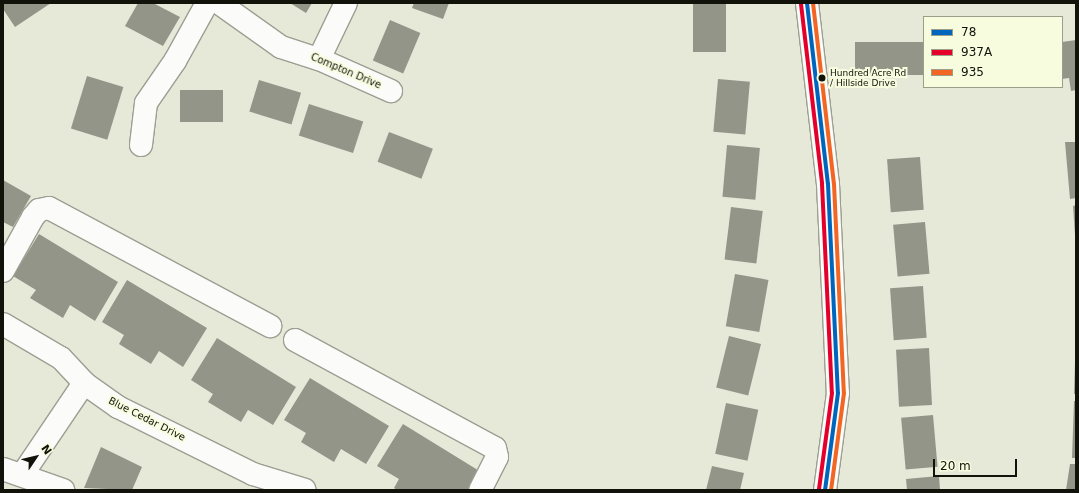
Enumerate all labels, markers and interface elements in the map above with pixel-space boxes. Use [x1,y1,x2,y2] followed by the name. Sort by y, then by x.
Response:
[923,16,1063,88] legend
[961,25,976,39] text: 78
[961,45,992,59] text: 937A
[309,51,383,91] street label: Compton Drive
[961,65,984,79] text: 935
[830,68,906,89] place label: Hundred Acre Rd / Hillside Drive
[817,73,827,83] marker: Hundred Acre Rd / Hillside Drive
[106,394,188,444] street label: Blue Cedar Drive
[16,437,56,477] north arrow
[38,442,54,457] text: N
[935,451,1019,477] scale bar
[940,459,971,473] text: 20 m

